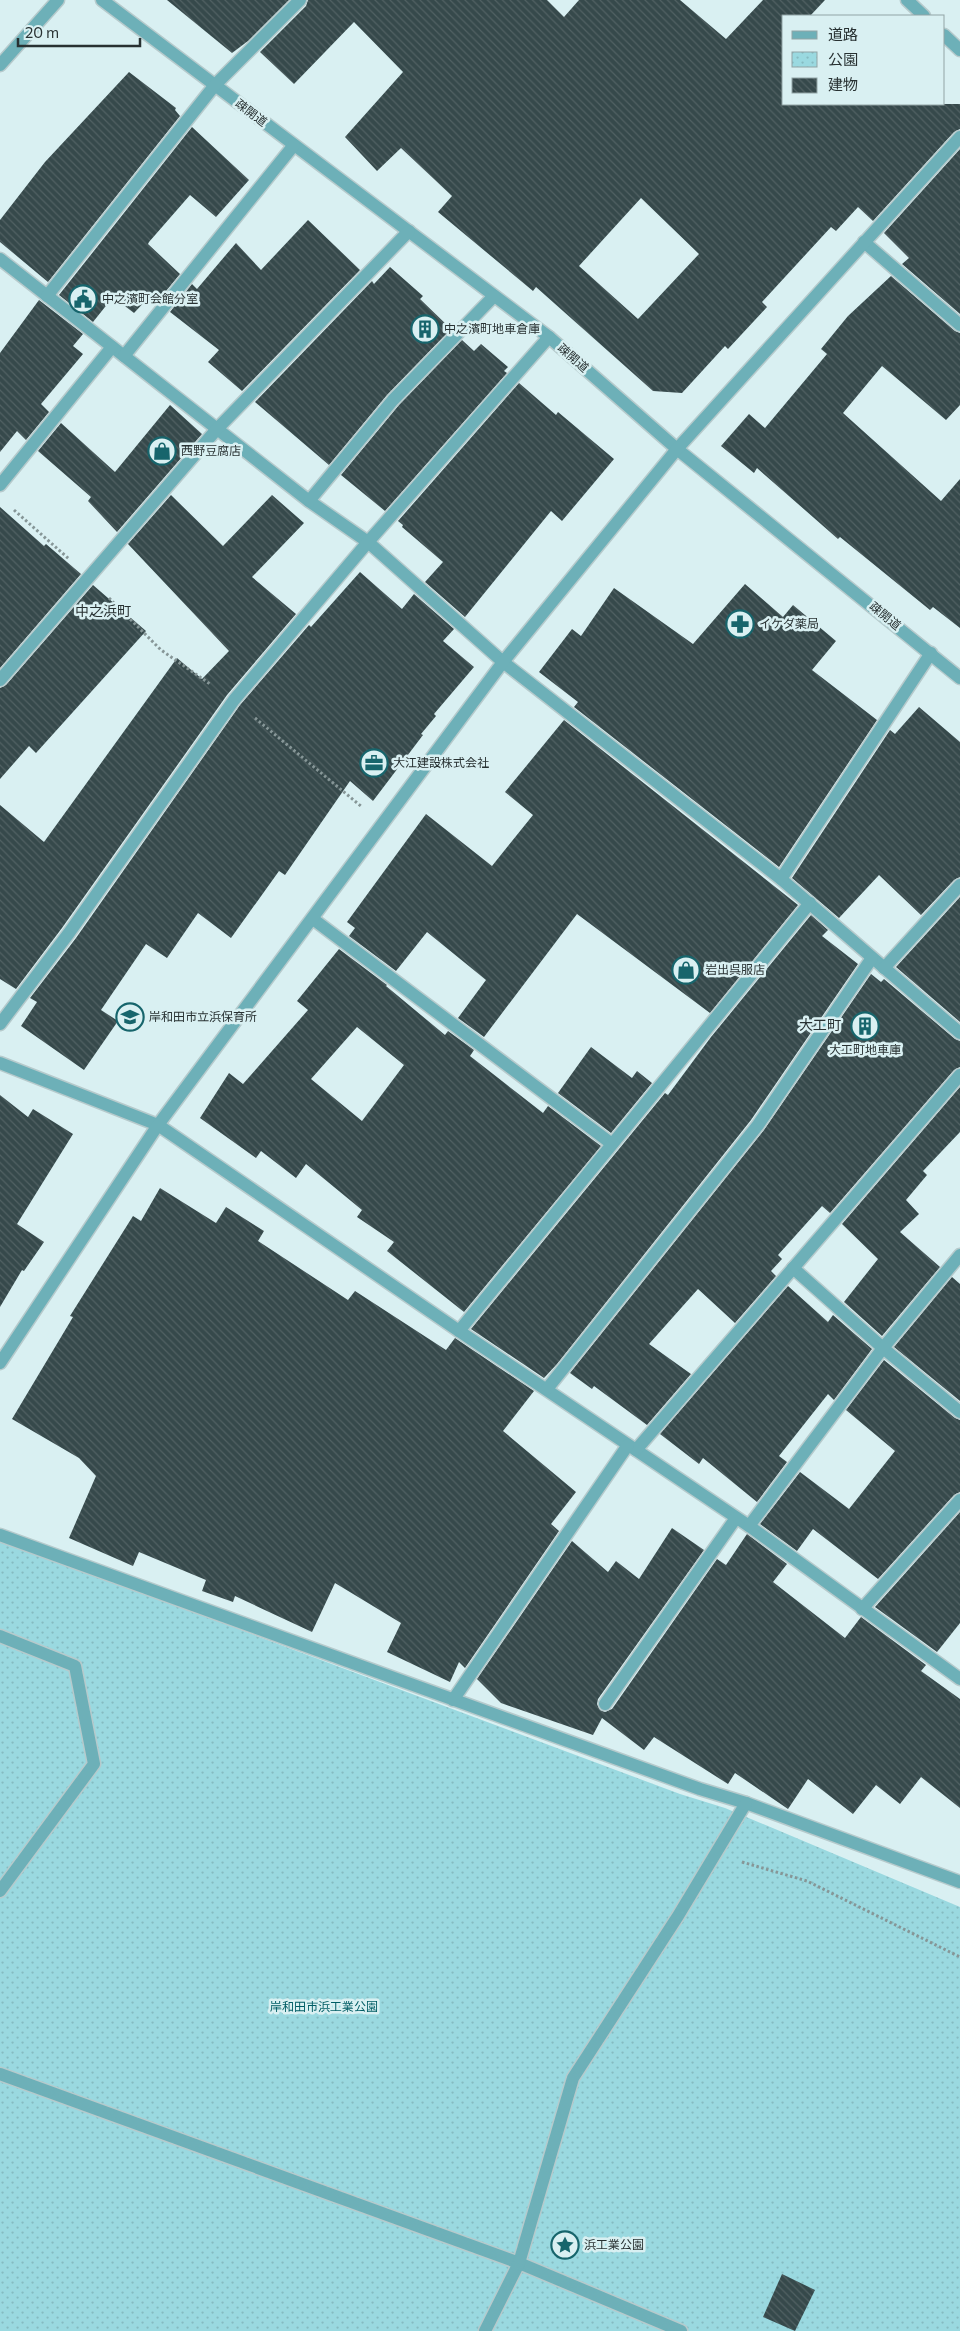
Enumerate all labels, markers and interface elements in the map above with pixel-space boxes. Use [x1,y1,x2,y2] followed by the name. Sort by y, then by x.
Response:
[18,15,140,47] scale bar
[782,15,945,105] legend
[25,23,59,41] text: 20 m
[828,25,858,43] text: 道路
[828,50,858,68] text: 公園
[828,75,858,93] text: 建物
[233,96,270,129] street label: 疎開道
[68,284,98,314] public building icon: 中之濱町会館分室
[102,291,198,305] place label: 中之濱町会館分室
[410,314,440,344] building icon: 中之濱町地車倉庫
[444,321,540,335] place label: 中之濱町地車倉庫
[555,340,592,374] street label: 疎開道
[147,436,177,466] shop icon: 西野豆腐店
[181,443,241,457] place label: 西野豆腐店
[867,598,904,632] street label: 疎開道
[75,602,131,619] district label: 中之浜町
[725,609,755,639] pharmacy icon: イケダ薬局
[759,616,819,630] place label: イケダ薬局
[359,748,389,778] office icon: 大江建設株式会社
[393,755,489,769] place label: 大江建設株式会社
[671,955,701,985] shop icon: 岩出呉服店
[705,962,765,976] place label: 岩出呉服店
[115,1002,145,1032] school or university icon: 岸和田市立浜保育所
[149,1009,257,1023] place label: 岸和田市立浜保育所
[850,1011,880,1041] building icon: 大工町地車庫
[799,1016,841,1033] district label: 大工町
[829,1042,901,1056] place label: 大工町地車庫
[270,1999,378,2013] park label: 岸和田市浜工業公園
[550,2230,580,2260] place icon: 浜工業公園
[584,2237,644,2251] place label: 浜工業公園

